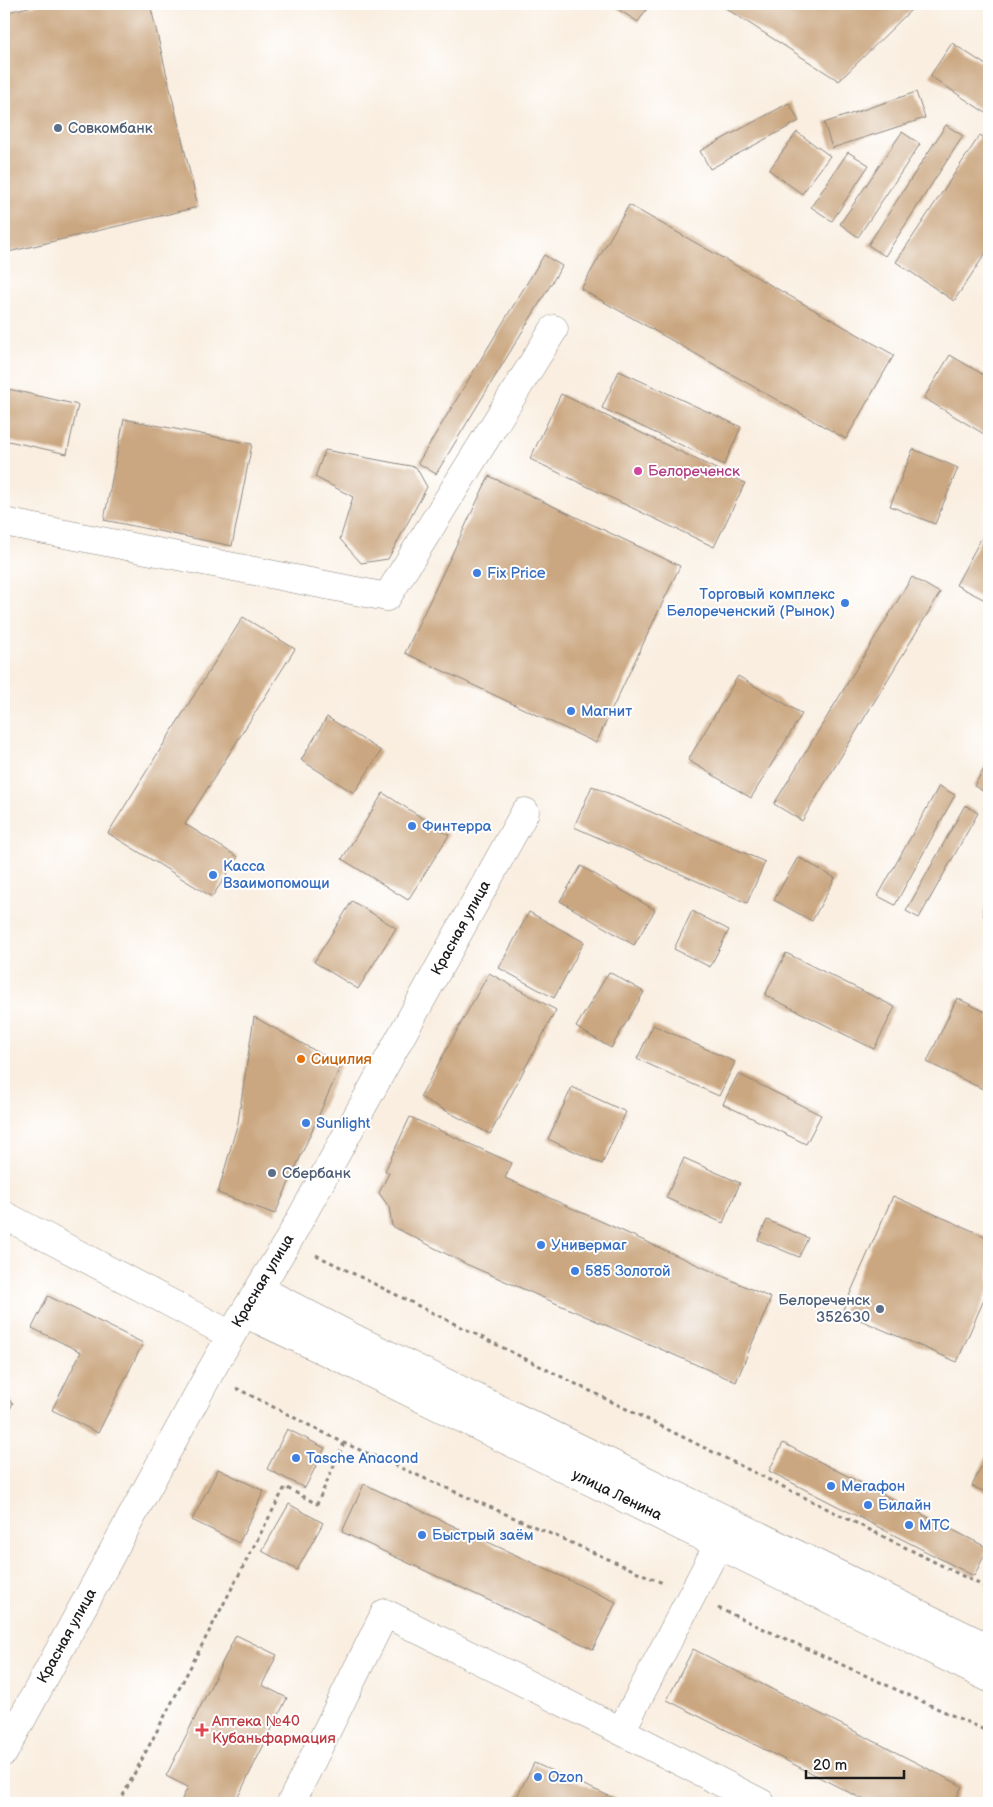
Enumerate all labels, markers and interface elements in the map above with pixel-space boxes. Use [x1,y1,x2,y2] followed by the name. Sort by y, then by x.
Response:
[68,119,153,138] place label: Совкомбанк
[52,122,64,134] marker: Совкомбанк
[648,462,740,481] place label: Белореченск
[632,465,644,477] marker: Белореченск
[487,564,546,583] place label: Fix Price
[471,567,483,579] marker: Fix Price
[667,585,836,621] place label: Торговый комплекс Белореченский (Рынок)
[839,597,851,609] marker: Торговый комплекс Белореченский (Рынок)
[581,702,632,721] place label: Магнит
[565,705,577,717] marker: Магнит
[422,817,492,836] place label: Финтерра
[406,820,418,832] marker: Финтерра
[223,857,330,893] place label: Касса Взаимопомощи
[207,869,219,881] marker: Касса Взаимопомощи
[427,877,495,979] street label: Красная улица
[311,1050,372,1069] place label: Сицилия
[295,1053,307,1065] marker: Сицилия
[316,1114,371,1133] place label: Sunlight
[300,1117,312,1129] marker: Sunlight
[282,1164,351,1183] place label: Сбербанк
[266,1167,278,1179] marker: Сбербанк
[228,1231,298,1331] street label: Красная улица
[551,1236,627,1255] place label: Универмаг
[535,1239,547,1251] marker: Универмаг
[585,1262,671,1281] place label: 585 Золотой
[569,1265,581,1277] marker: 585 Золотой
[778,1291,870,1327] place label: Белореченск 352630
[874,1303,886,1315] marker: Белореченск 352630
[306,1449,418,1468] place label: Tasche Anacond
[290,1452,302,1464] marker: Tasche Anacond
[569,1465,665,1525] street label: улица Ленина
[841,1477,905,1496] place label: Мегафон
[825,1480,837,1492] marker: Мегафон
[878,1496,931,1515] place label: Билайн
[862,1499,874,1511] marker: Билайн
[919,1516,950,1535] place label: МТС
[903,1519,915,1531] marker: МТС
[432,1526,534,1545] place label: Быстрый заём
[416,1529,428,1541] marker: Быстрый заём
[33,1585,101,1687] street label: Красная улица
[211,1712,336,1748] place label: Аптека №40 Кубаньфармация
[196,1724,208,1736] marker: Аптека №40 Кубаньфармация
[806,1747,903,1779] scale bar
[813,1756,847,1775] text: 20 m
[548,1768,583,1787] place label: Ozon
[532,1771,544,1783] marker: Ozon

